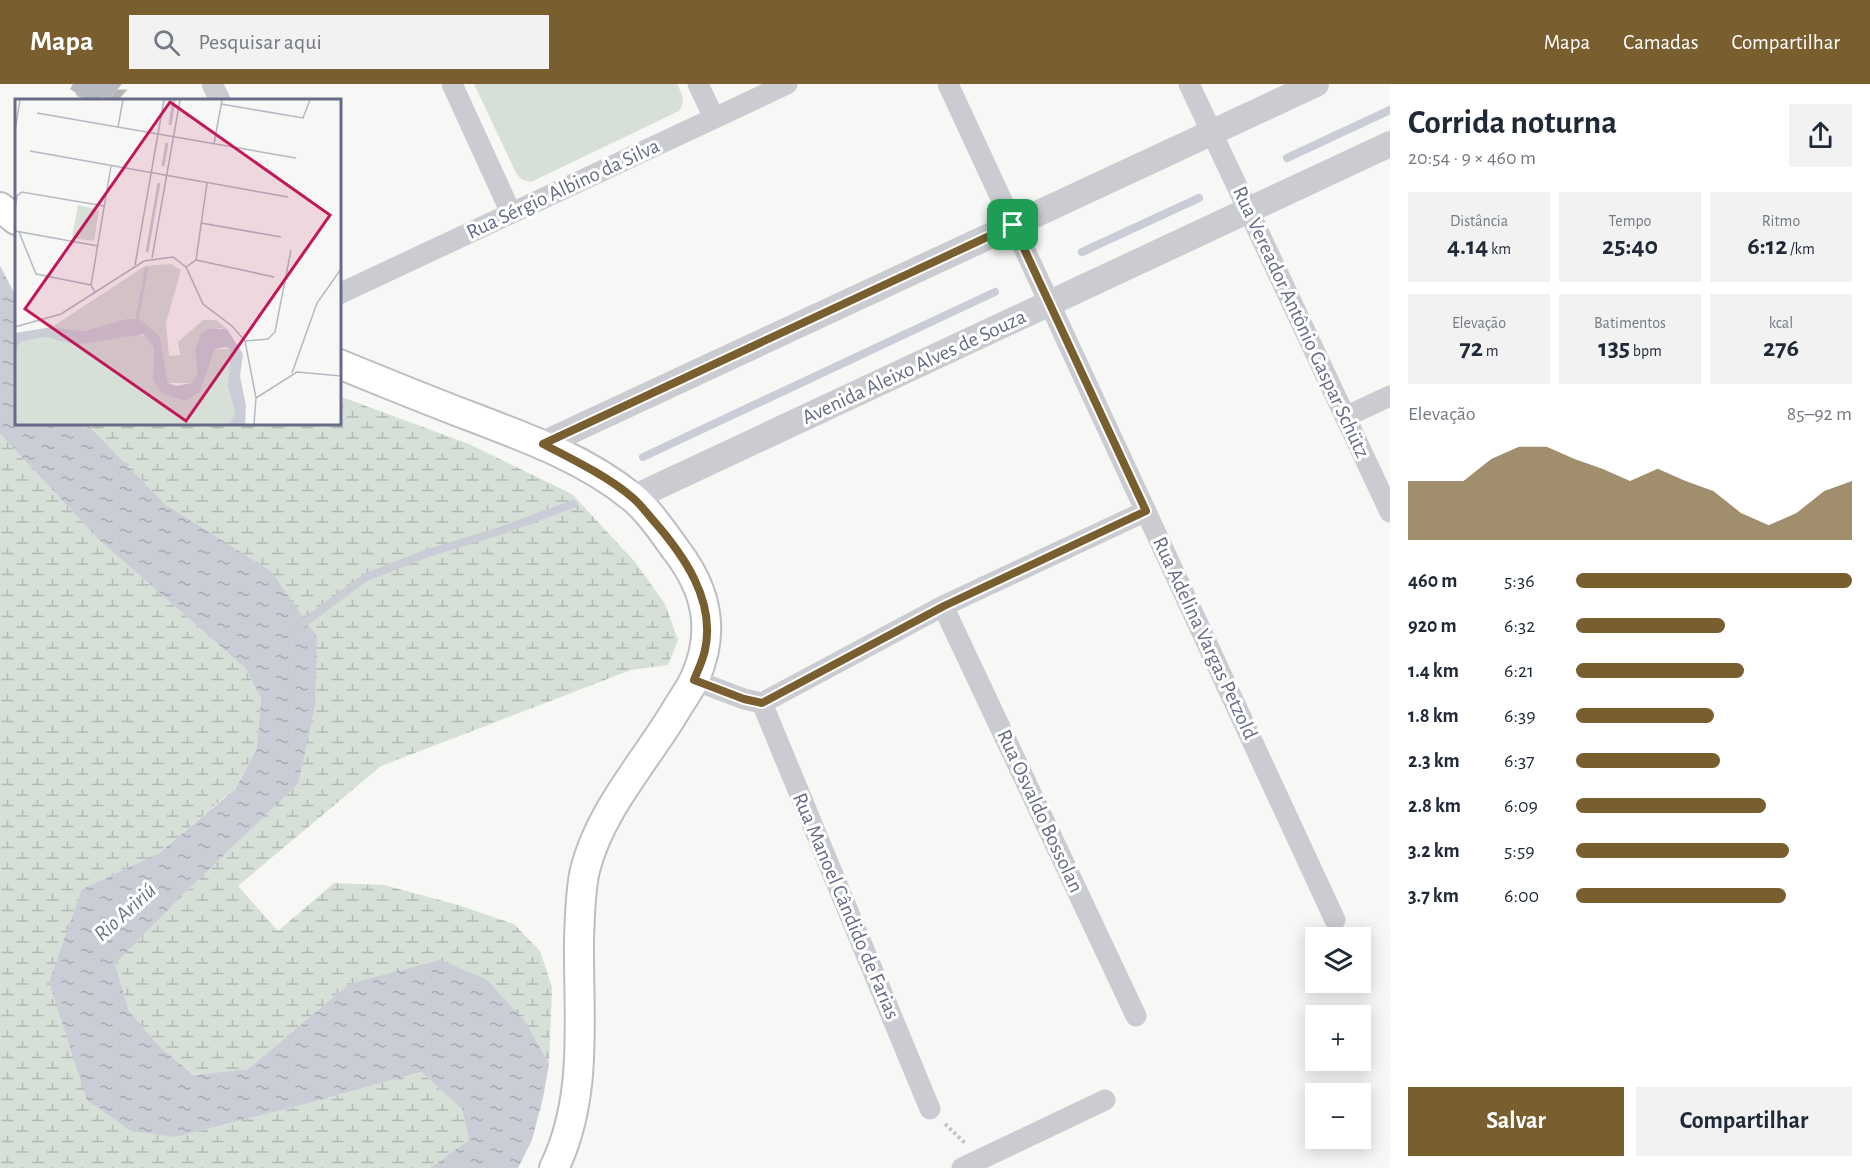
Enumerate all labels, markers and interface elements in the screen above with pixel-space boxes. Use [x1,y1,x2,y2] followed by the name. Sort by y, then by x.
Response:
[129,15,549,69] search box
[150,26,183,59] icon: search
[30,28,93,56] text: Mapa
[198,31,322,53] text: Pesquisar aqui
[1544,32,1590,53] text: Mapa
[1623,32,1698,53] text: Camadas
[1731,32,1840,53] text: Compartilhar
[15,99,340,424] inset map
[1789,104,1852,167] button: share
[1408,107,1617,140] text: Corrida noturna
[463,135,663,243] street label: Rua Sérgio Albino da Silva
[1408,148,1536,168] text: 20:54 · 9 × 460 m
[1229,183,1373,461] street label: Rua Vereador Antônio Gaspar Schütz
[987,199,1038,250] pin
[996,208,1029,241] icon: arrive
[1450,213,1508,229] text: Distância
[1609,213,1651,229] text: Tempo
[1762,213,1800,229] text: Ritmo
[1447,233,1488,259] text: 4.14
[1602,233,1658,259] text: 25:40
[1747,233,1787,259] text: 6:12
[1488,241,1511,257] text: km
[1787,241,1815,257] text: /km
[799,306,1029,428] street label: Avenida Aleixo Alves de Souza
[1452,315,1506,331] text: Elevação
[1594,315,1666,331] text: Batimentos
[1769,315,1793,331] text: kcal
[1460,335,1483,361] text: 72
[1598,335,1630,361] text: 135
[1763,335,1799,361] text: 276
[1483,343,1498,359] text: m
[1630,343,1662,359] text: bpm
[1408,404,1476,424] text: Elevação
[1787,404,1852,424] text: 85–92 m
[1149,534,1261,743] street label: Rua Adelina Vargas Petzold
[1408,571,1457,591] text: 460 m
[1504,571,1535,591] text: 5:36
[1408,616,1457,636] text: 920 m
[1504,616,1535,636] text: 6:32
[1408,661,1459,681] text: 1.4 km
[1504,661,1534,681] text: 6:21
[1408,706,1459,726] text: 1.8 km
[1504,706,1536,726] text: 6:39
[993,726,1087,896] street label: Rua Osvaldo Bossolan
[1408,751,1460,771] text: 2.3 km
[1504,751,1535,771] text: 6:37
[789,790,903,1022] street label: Rua Manoel Cândido de Farias
[1408,796,1461,816] text: 2.8 km
[1504,796,1538,816] text: 6:09
[1408,841,1460,861] text: 3.2 km
[1504,841,1535,861] text: 5:59
[90,879,160,945] water label: Rio Aririú
[1408,886,1459,906] text: 3.7 km
[1504,886,1539,906] text: 6:00
[1305,927,1371,1149] map controls
[1305,927,1371,993] button: layers
[1305,1005,1371,1071] button: +
[1305,1083,1371,1149] button: −
[1408,1087,1624,1156] button: Salvar
[1636,1087,1852,1156] button: Compartilhar

